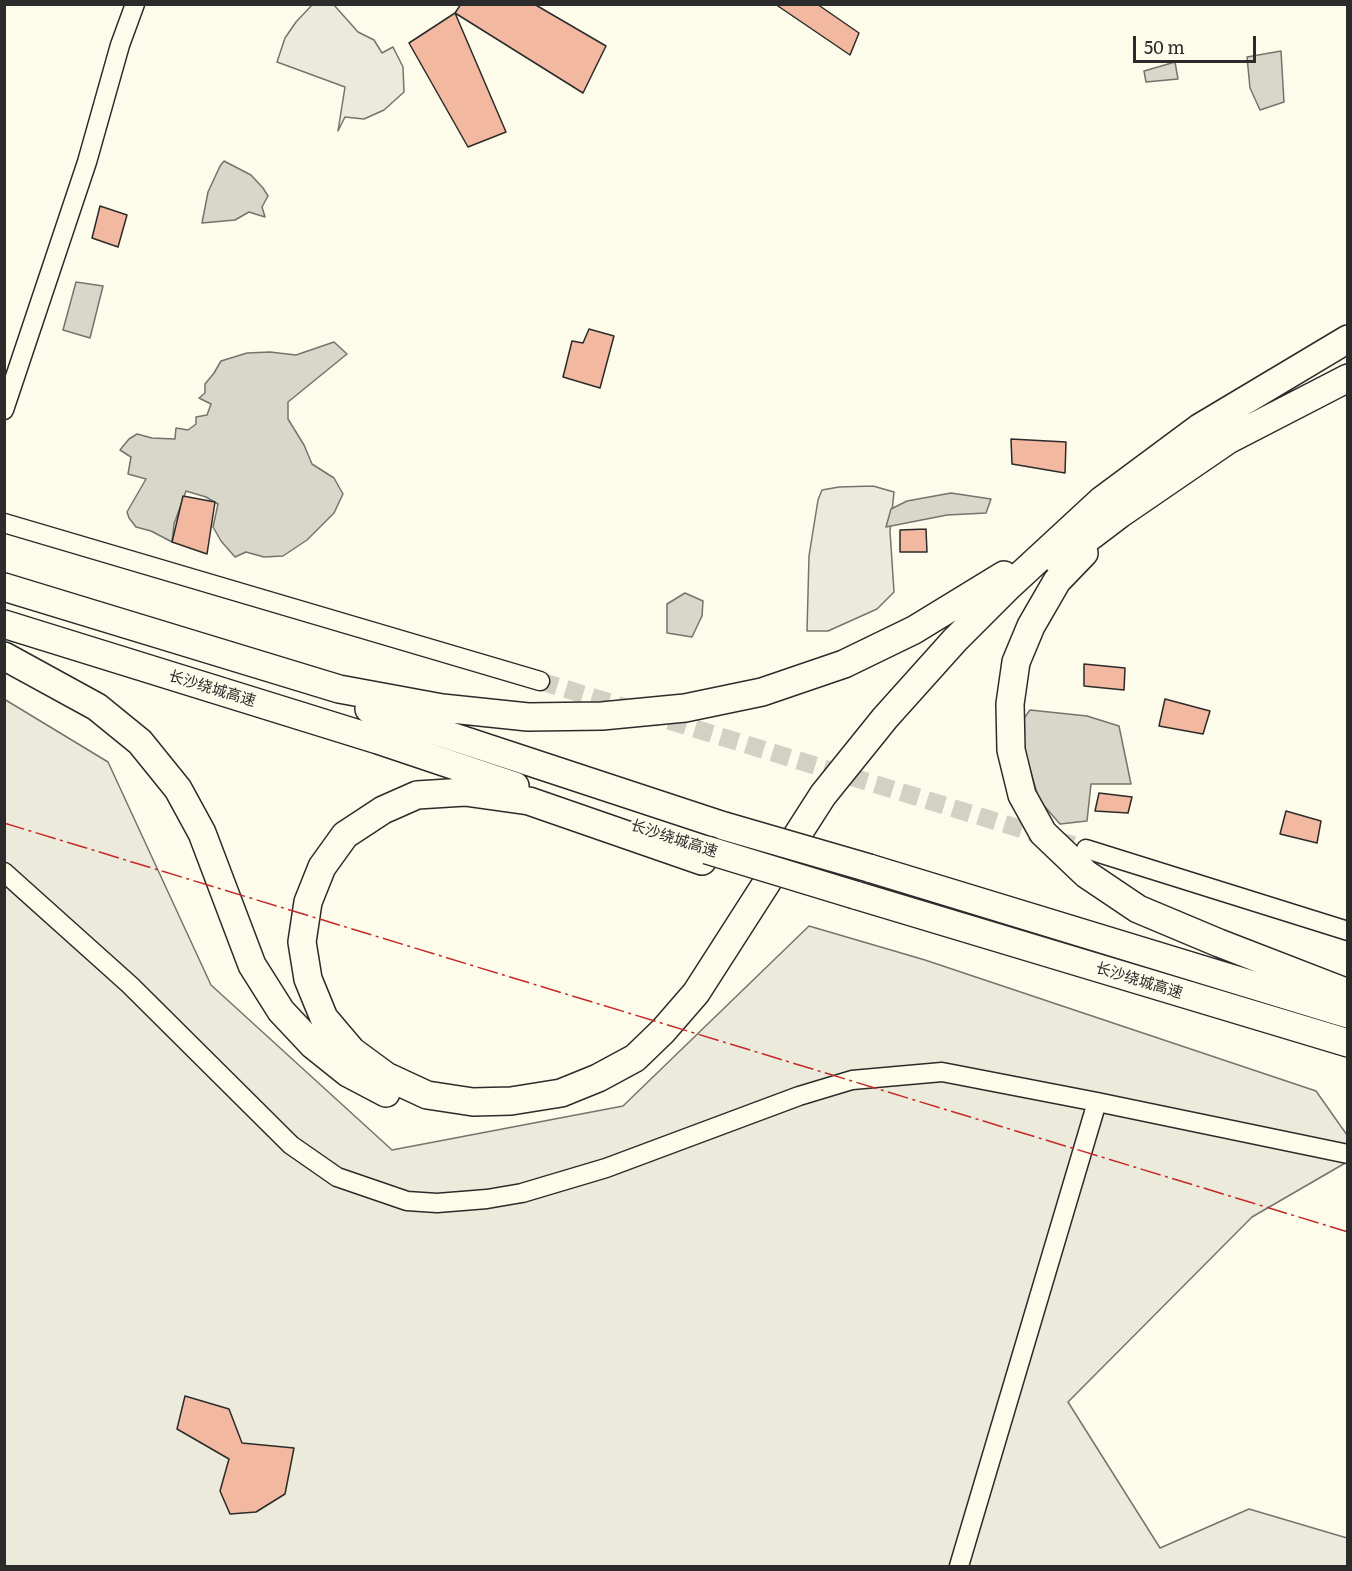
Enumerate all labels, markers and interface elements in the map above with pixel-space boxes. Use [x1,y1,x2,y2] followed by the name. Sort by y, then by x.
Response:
[1136,24,1259,62] scale bar
[1144,33,1185,60] text: 50 m
[166,667,258,711] street label: 长沙绕城高速
[628,817,720,861] street label: 长沙绕城高速
[1093,959,1185,1003] street label: 长沙绕城高速

